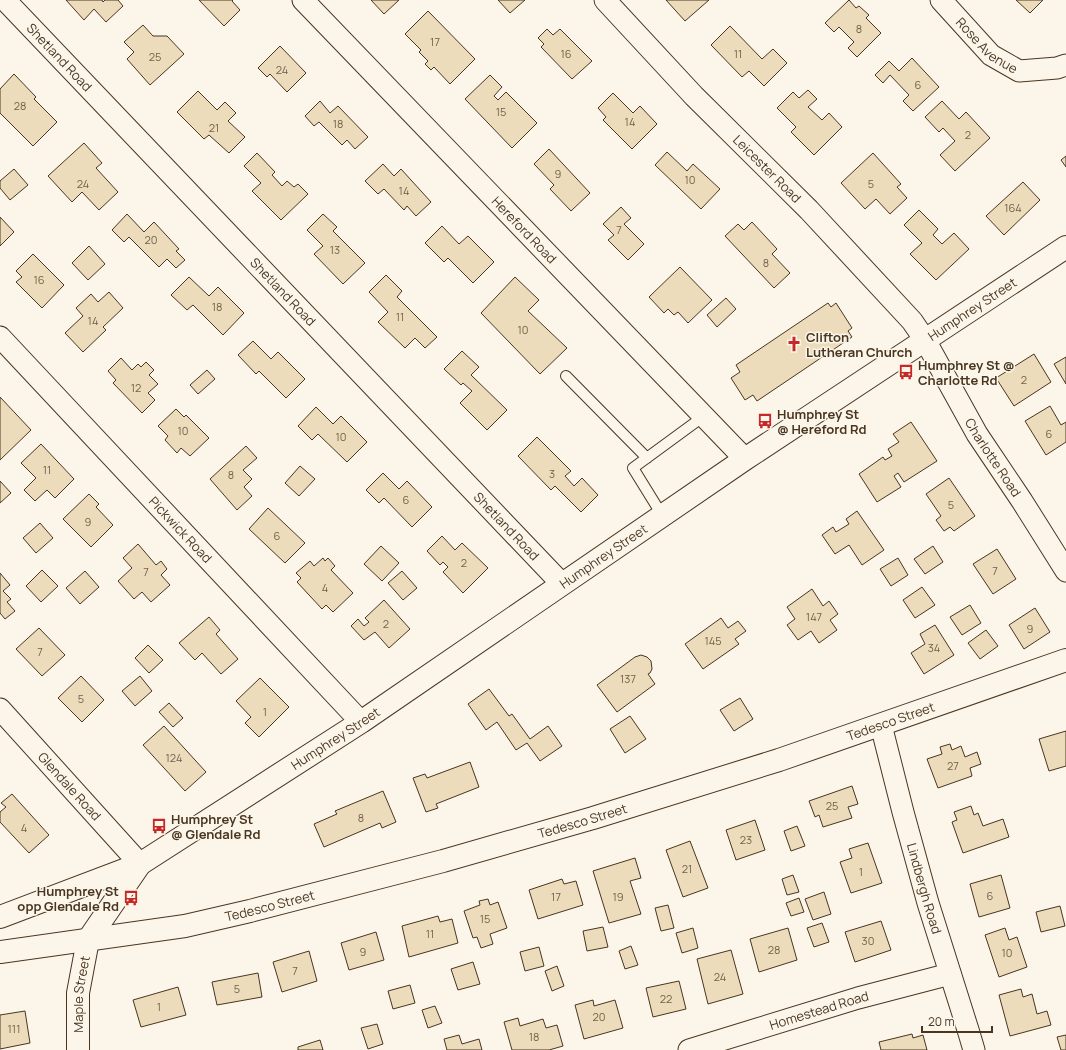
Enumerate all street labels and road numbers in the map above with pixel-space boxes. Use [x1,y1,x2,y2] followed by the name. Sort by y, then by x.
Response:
[952,13,1021,78] street label: Rose Avenue
[23,19,96,95] street label: Shetland Road
[729,131,805,206] street label: Leicester Road
[488,192,561,267] street label: Hereford Road
[246,254,320,330] street label: Shetland Road
[924,273,1020,345] street label: Humphrey Street
[961,415,1025,500] street label: Charlotte Road
[470,488,544,564] street label: Shetland Road
[145,493,216,567] street label: Pickwick Road
[556,520,651,593] street label: Humphrey Street
[844,697,937,745] street label: Tedesco Street
[287,703,383,774] street label: Humphrey Street
[34,748,105,824] street label: Glendale Road
[536,799,629,842] street label: Tedesco Street
[903,841,946,936] street label: Lindbergh Road
[223,886,317,926] street label: Tedesco Street
[69,954,94,1033] street label: Maple Street
[767,987,871,1034] street label: Homestead Road

